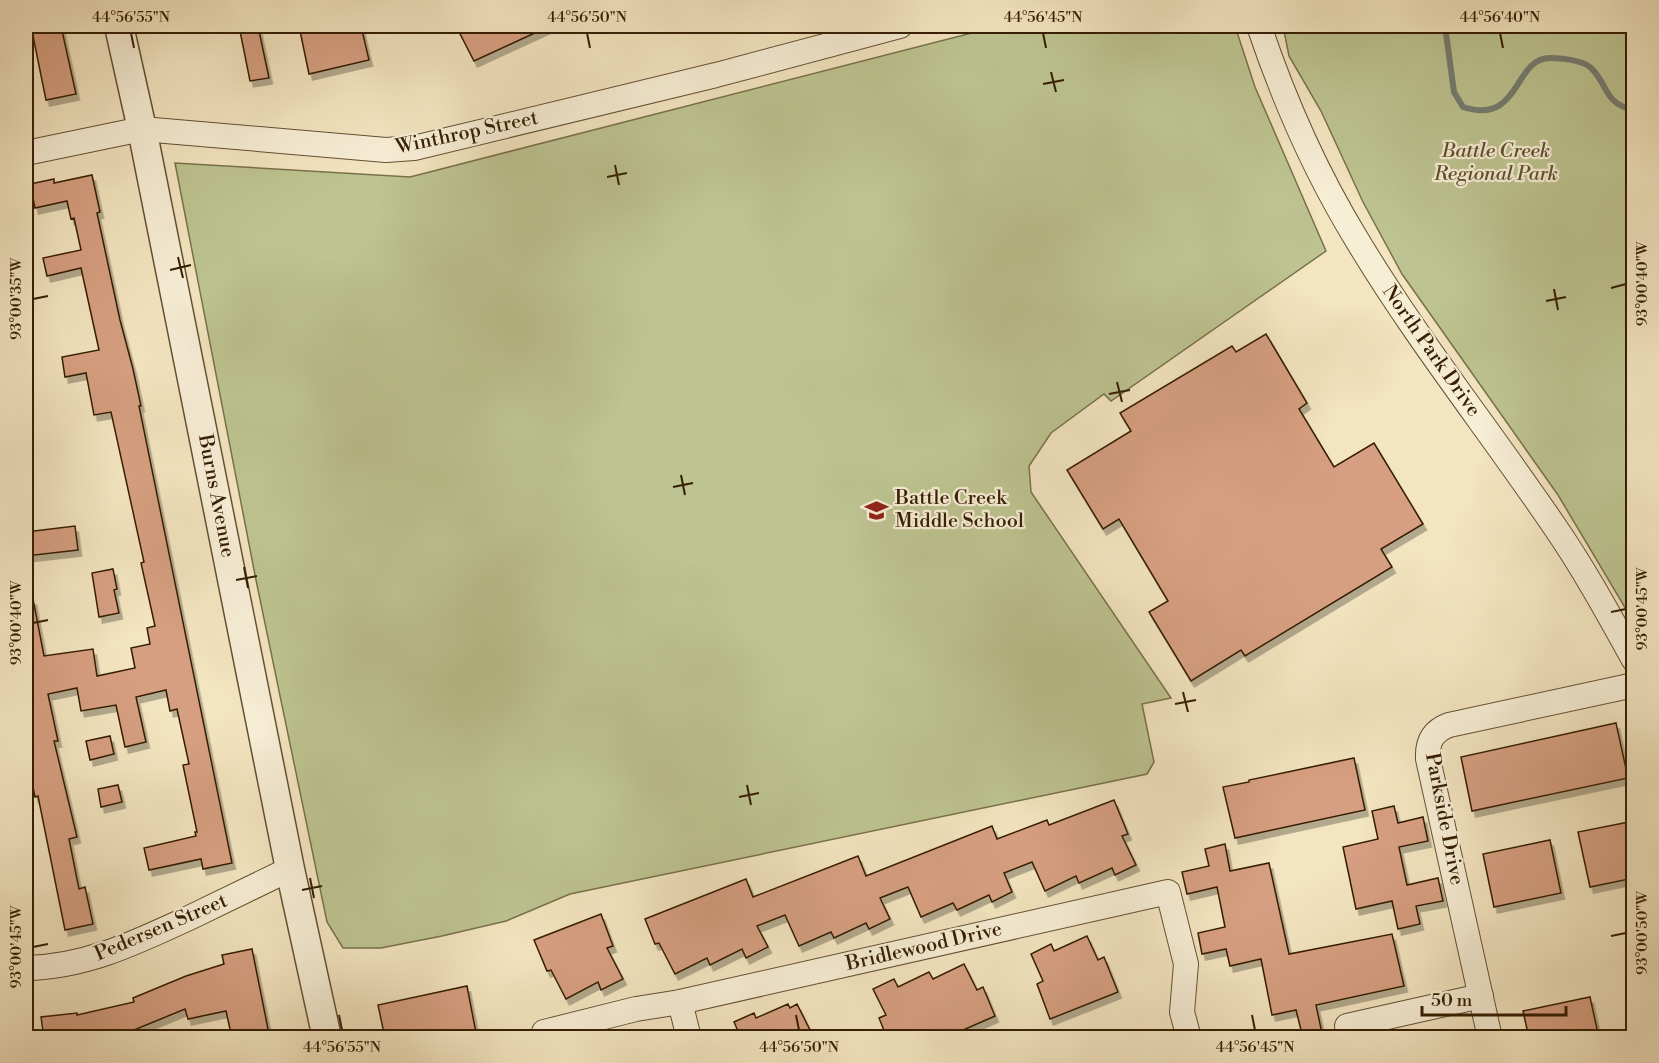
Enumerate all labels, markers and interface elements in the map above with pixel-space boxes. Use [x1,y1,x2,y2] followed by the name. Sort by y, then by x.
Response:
[92,8,170,27] text: 44°56'55"N
[547,8,627,27] text: 44°56'50"N
[1004,8,1082,27] text: 44°56'45"N
[1460,8,1540,27] text: 44°56'40"N
[393,106,540,160] street label: Winthrop Street
[1433,139,1558,187] park label: Battle Creek Regional Park
[1633,241,1652,326] text: 93°00'40"W
[7,258,26,340] text: 93°00'35"W
[1376,280,1486,422] street label: North Park Drive
[192,431,240,560] street label: Burns Avenue
[894,486,1024,534] place label: Battle Creek Middle School
[864,497,890,523] school or university icon: Battle Creek Middle School
[1633,567,1652,650] text: 93°00'45"W
[7,580,26,665] text: 93°00'40"W
[1419,751,1469,887] street label: Parkside Drive
[91,889,231,967] street label: Pedersen Street
[1633,891,1652,975] text: 93°00'50"W
[7,905,26,988] text: 93°00'45"W
[842,917,1005,977] street label: Bridlewood Drive
[1422,979,1566,1017] scale bar
[1431,989,1473,1012] text: 50 m
[303,1038,381,1057] text: 44°56'55"N
[759,1038,839,1057] text: 44°56'50"N
[1216,1038,1294,1057] text: 44°56'45"N

